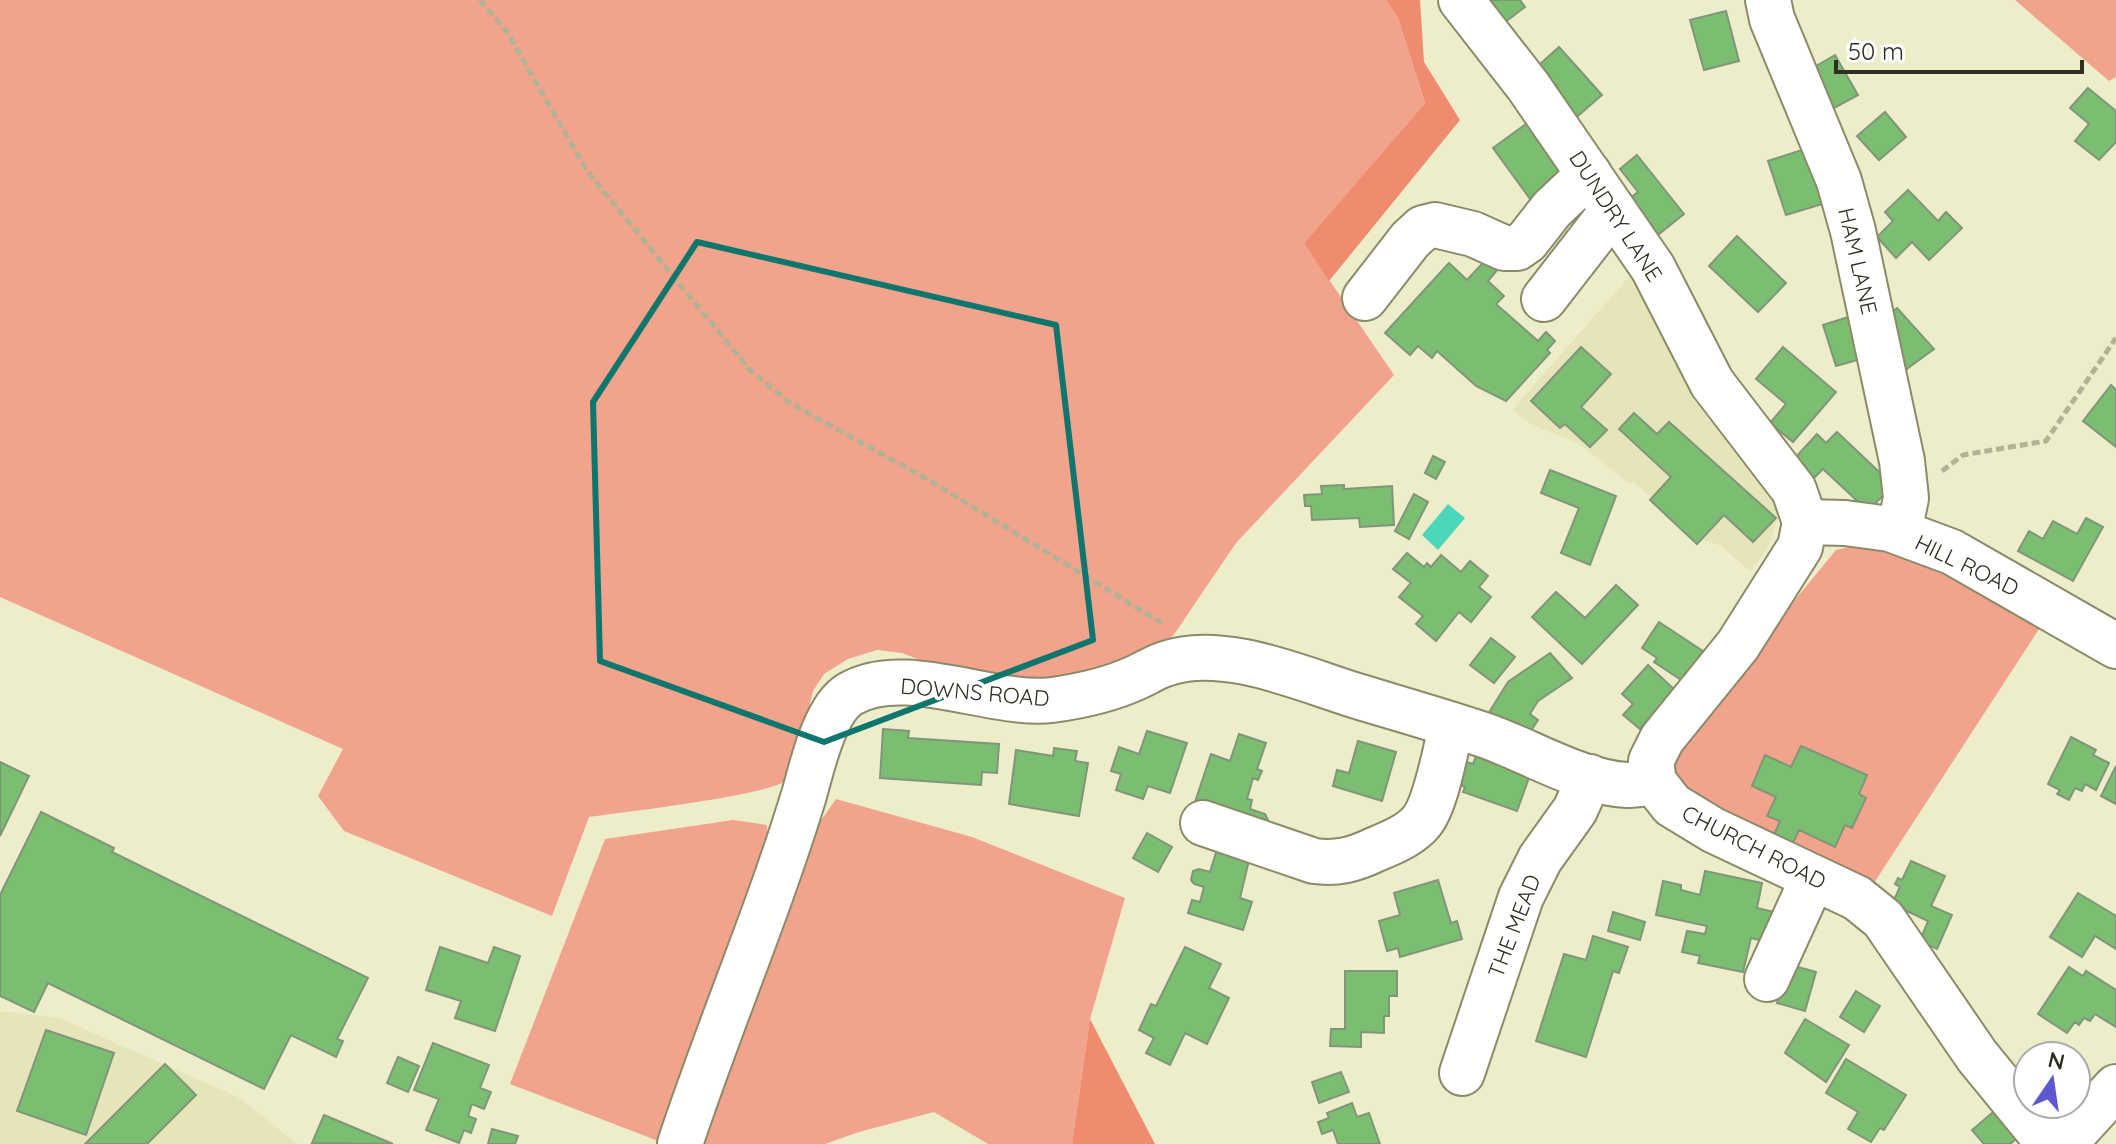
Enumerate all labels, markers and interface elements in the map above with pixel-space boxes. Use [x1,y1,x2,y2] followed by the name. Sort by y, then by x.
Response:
[1836,24,2082,74] scale bar
[1848,36,1904,66] text: 50 m
[1563,145,1669,287] street label: DUNDRY LANE
[1832,205,1884,317] street label: HAM LANE
[1910,528,2024,602] street label: HILL ROAD
[899,672,1051,712] street label: DOWNS ROAD
[1677,799,1831,895] street label: CHURCH ROAD
[1482,870,1546,982] street label: THE MEAD
[2012,1040,2092,1120] north arrow
[2045,1045,2068,1076] text: N

